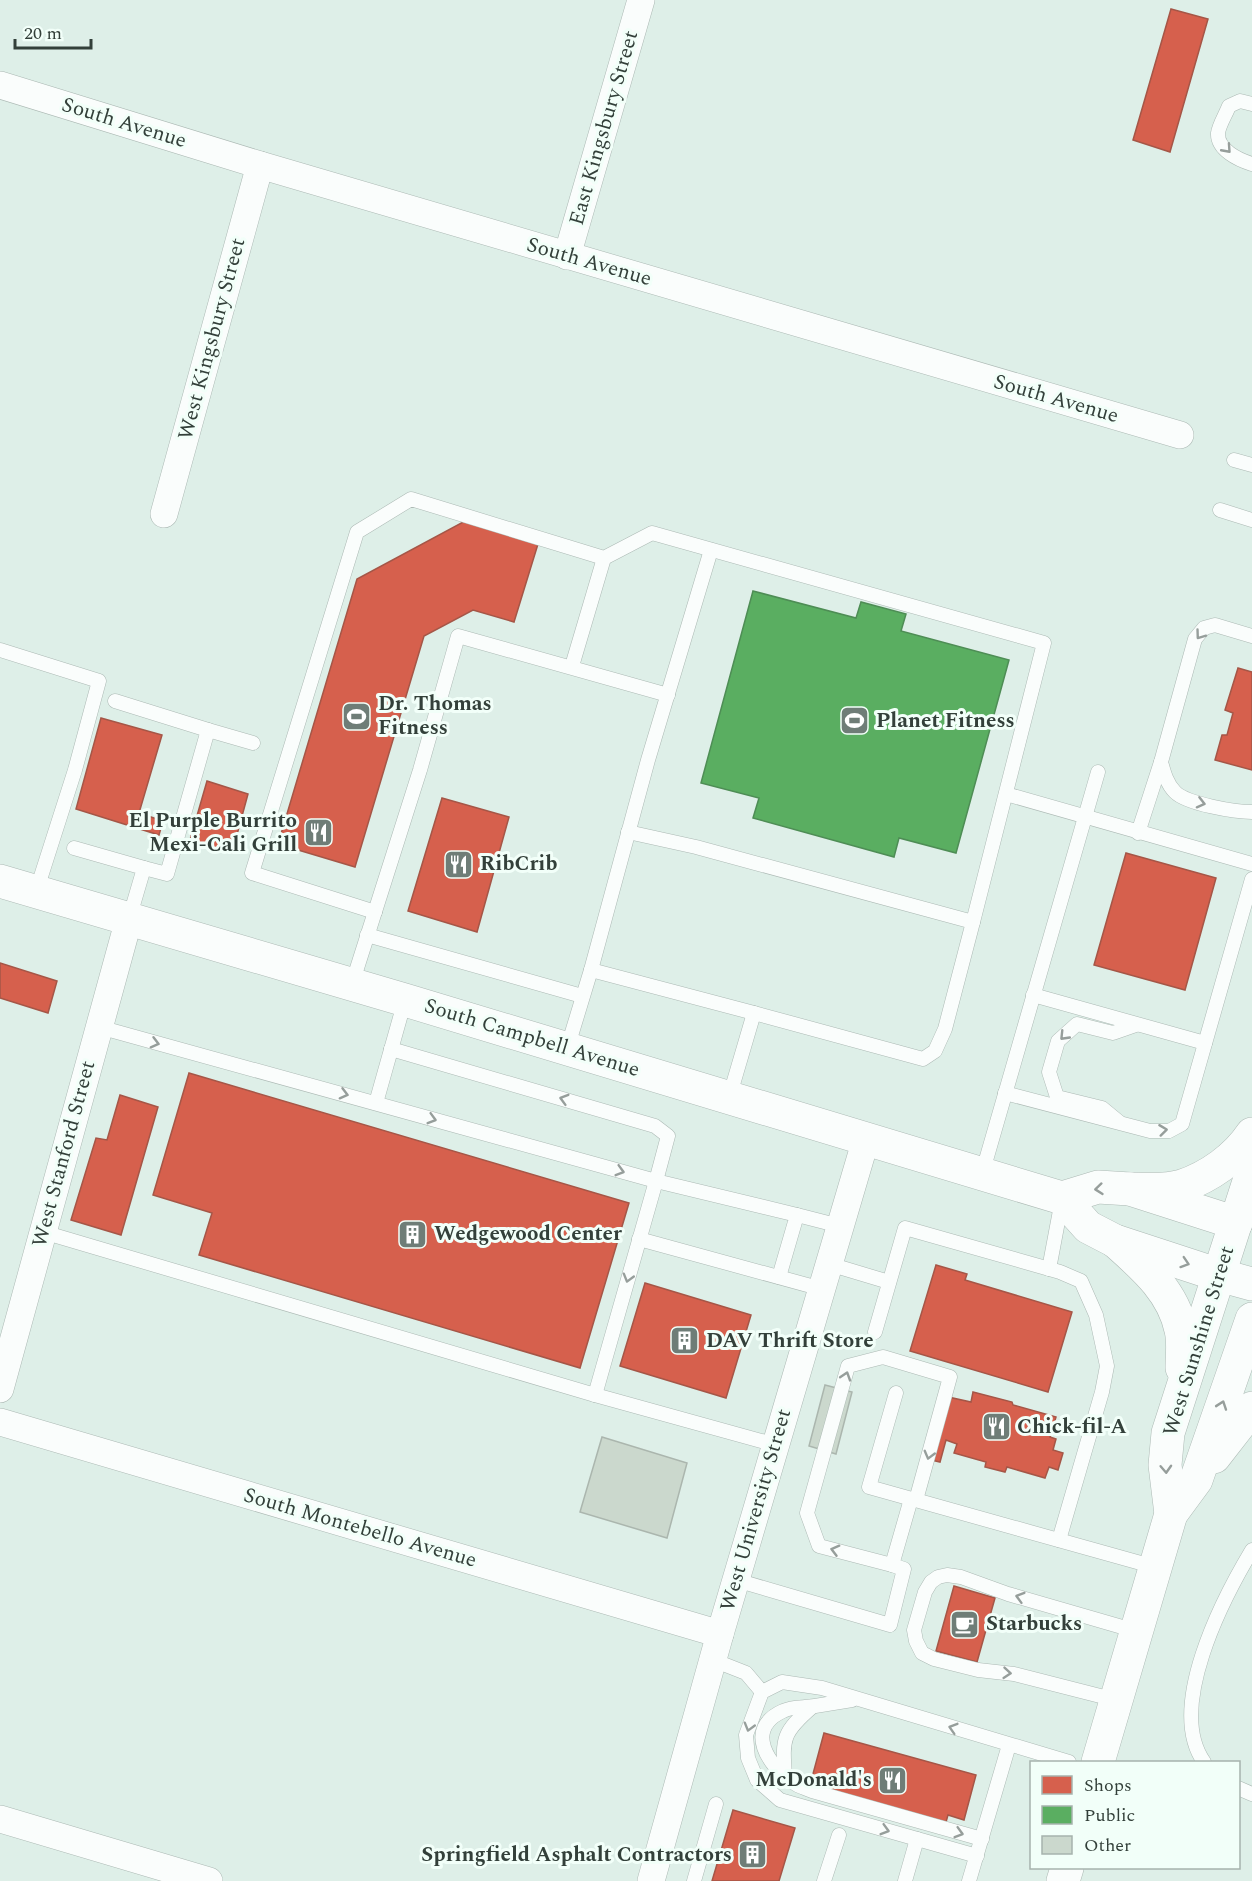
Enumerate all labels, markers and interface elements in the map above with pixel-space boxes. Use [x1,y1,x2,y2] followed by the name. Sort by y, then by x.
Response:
[15,12,92,50] scale bar
[24,20,62,47] text: 20 m
[561,27,647,229] street label: East Kingsbury Street
[58,89,190,157] street label: South Avenue
[1220,142,1231,152] one-way arrow
[523,229,655,295] street label: South Avenue
[170,234,254,444] street label: West Kingsbury Street
[990,366,1122,432] street label: South Avenue
[1196,629,1207,640] one-way arrow
[378,688,492,744] place label: Dr. Thomas Fitness
[341,700,373,732] sports icon: Dr. Thomas Fitness
[839,705,871,737] sports icon: Planet Fitness
[876,705,1015,737] place label: Planet Fitness
[1196,795,1206,808] one-way arrow
[129,805,297,861] place label: El Purple Burrito Mexi-Cali Grill
[302,817,334,849] restaurant icon: El Purple Burrito Mexi-Cali Grill
[443,848,475,880] restaurant icon: RibCrib
[480,848,558,880] place label: RibCrib
[420,990,644,1086] street label: South Campbell Avenue
[1060,1030,1071,1040] one-way arrow
[150,1036,160,1048] one-way arrow
[24,1057,104,1251] street label: West Stanford Street
[338,1087,348,1099] one-way arrow
[559,1094,569,1106] one-way arrow
[426,1112,437,1124] one-way arrow
[1158,1124,1168,1136] one-way arrow
[614,1164,625,1176] one-way arrow
[1094,1182,1103,1195] one-way arrow
[397,1218,429,1250] building icon: Wedgewood Center
[434,1218,622,1250] place label: Wedgewood Center
[1155,1242,1243,1440] street label: West Sunshine Street
[1179,1256,1190,1269] one-way arrow
[623,1272,635,1282] one-way arrow
[669,1325,701,1357] building icon: DAV Thrift Store
[706,1325,874,1357] place label: DAV Thrift Store
[839,1371,851,1382] one-way arrow
[1215,1400,1228,1411] one-way arrow
[712,1405,800,1615] street label: West University Street
[980,1411,1012,1443] restaurant icon: Chick-fil-A
[1017,1411,1127,1443] place label: Chick-fil-A
[923,1449,936,1459] one-way arrow
[1160,1465,1173,1474] one-way arrow
[240,1479,480,1577] street label: South Montebello Avenue
[830,1545,840,1558] one-way arrow
[1015,1592,1026,1604] one-way arrow
[949,1608,981,1640] cafe icon: Starbucks
[986,1608,1082,1640] place label: Starbucks
[1002,1667,1011,1680] one-way arrow
[744,1721,756,1732] one-way arrow
[948,1723,959,1735] one-way arrow
[1030,1761,1240,1869] legend
[755,1764,872,1796] place label: McDonald's
[877,1764,909,1796] restaurant icon: McDonald's
[1084,1772,1132,1799] text: Shops
[1084,1802,1135,1829] text: Public
[879,1823,890,1835] one-way arrow
[953,1826,964,1838] one-way arrow
[1084,1832,1131,1859] text: Other
[421,1839,732,1871] place label: Springfield Asphalt Contractors
[737,1839,769,1871] building icon: Springfield Asphalt Contractors

